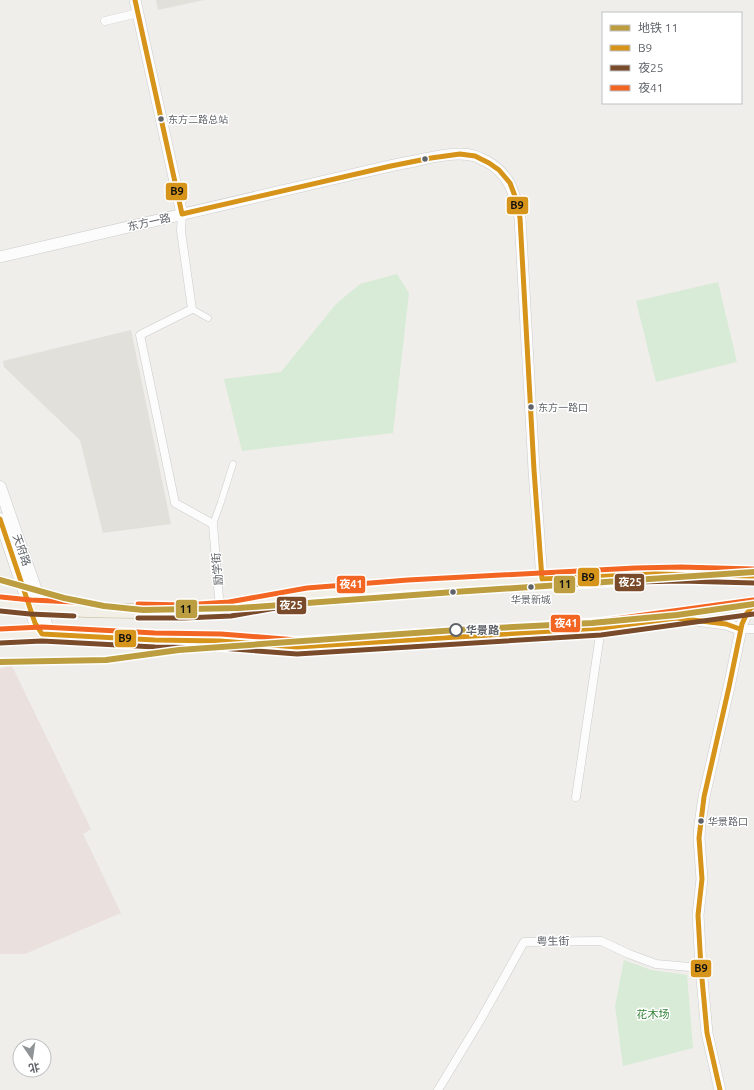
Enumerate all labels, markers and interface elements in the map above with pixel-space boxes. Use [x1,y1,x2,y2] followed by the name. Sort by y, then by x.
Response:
[602,12,742,104] legend
[638,21,678,34] text: 地铁 11
[638,41,652,54] text: B9
[638,61,664,74] text: 夜25
[638,81,664,94] text: 夜41
[156,114,166,124] marker: 东方二路总站
[168,114,228,125] place label: 东方二路总站
[420,154,430,164] unlabelled marker
[165,182,188,201] line badge: B9
[170,185,184,197] text: B9
[506,196,529,215] line badge: B9
[510,199,524,211] text: B9
[126,211,172,233] street label: 东方一路
[526,402,536,412] marker: 东方一路口
[538,402,588,413] place label: 东方一路口
[11,532,33,568] street label: 天府路
[210,552,224,586] street label: 励学街
[577,567,600,587] line badge: B9
[581,571,595,583] text: B9
[614,573,645,592] line badge: 夜25
[336,575,366,594] line badge: 夜41
[553,575,576,594] line badge: 11
[618,576,642,588] text: 夜25
[339,578,363,590] text: 夜41
[559,578,571,590] text: 11
[526,582,536,592] marker: 华景新城
[448,587,458,597] unlabelled marker
[511,594,551,605] place label: 华景新城
[276,596,307,615] line badge: 夜25
[175,599,198,619] line badge: 11
[279,599,303,611] text: 夜25
[180,603,192,615] text: 11
[550,614,581,633] line badge: 夜41
[554,617,578,629] text: 夜41
[449,623,463,637] marker: 华景路
[466,624,500,636] place label: 华景路
[114,629,137,648] line badge: B9
[118,632,132,644] text: B9
[696,816,706,826] marker: 华景路口
[708,816,748,827] place label: 华景路口
[536,935,570,947] street label: 粤生街
[690,959,712,978] line badge: B9
[694,962,708,974] text: B9
[637,1008,670,1020] park label: 花木场
[12,1038,52,1078] north arrow
[28,1061,41,1075] text: 北

